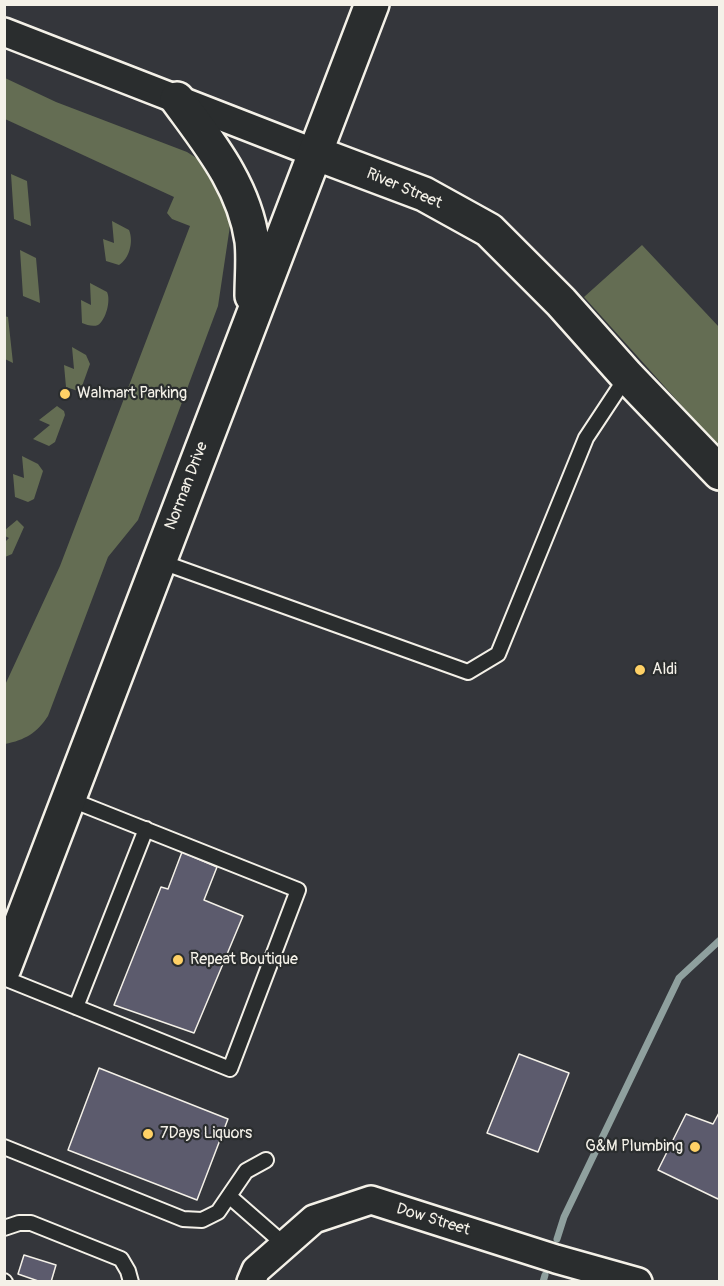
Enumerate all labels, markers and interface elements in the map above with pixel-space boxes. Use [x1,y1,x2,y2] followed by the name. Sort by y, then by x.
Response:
[363,164,445,214] street label: River Street
[77,384,187,404] place label: Walmart Parking
[58,387,72,401] marker: Walmart Parking
[161,439,213,533] street label: Norman Drive
[652,660,677,680] place label: Aldi
[633,663,647,677] marker: Aldi
[190,950,298,970] place label: Repeat Boutique
[171,953,185,967] marker: Repeat Boutique
[160,1124,252,1144] place label: 7Days Liquors
[141,1127,155,1141] marker: 7Days Liquors
[585,1137,683,1157] place label: G&M Plumbing
[688,1140,702,1154] marker: G&M Plumbing
[394,1200,472,1240] street label: Dow Street

